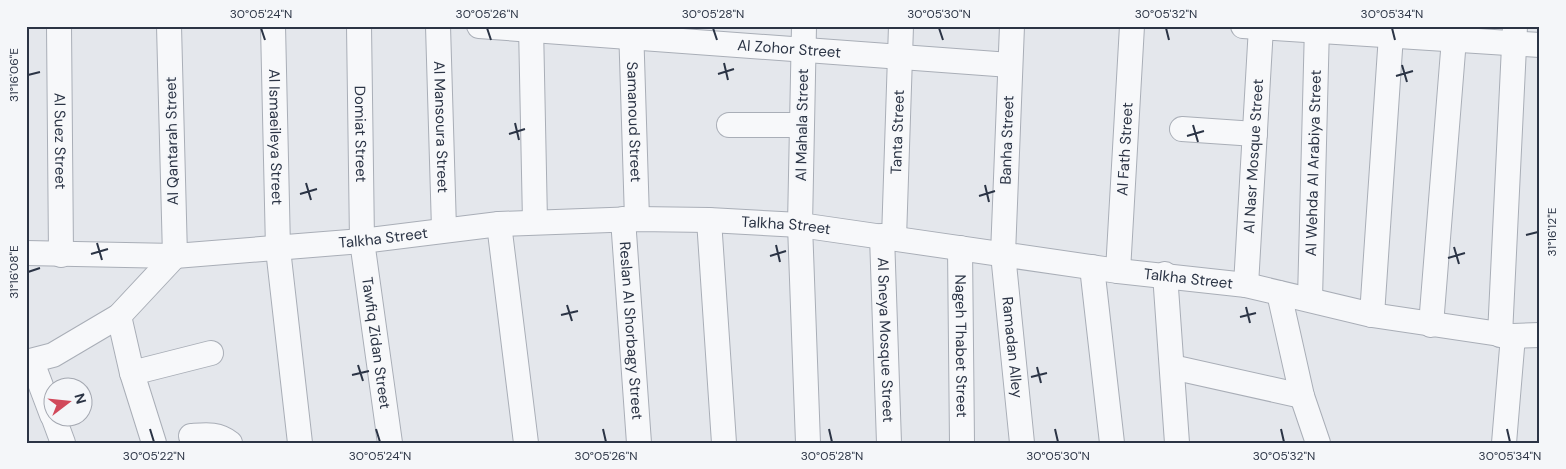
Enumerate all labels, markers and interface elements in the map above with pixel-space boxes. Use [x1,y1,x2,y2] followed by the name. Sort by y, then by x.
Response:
[230,6,292,22] text: 30°05'24"N
[456,6,518,22] text: 30°05'26"N
[682,6,744,22] text: 30°05'28"N
[907,6,971,22] text: 30°05'30"N
[1135,6,1197,22] text: 30°05'32"N
[1361,6,1423,22] text: 30°05'34"N
[737,35,842,63] street label: Al Zohor Street
[6,48,22,102] text: 31°16'06"E
[429,61,453,193] street label: Al Mansoura Street
[622,61,646,183] street label: Samanoud Street
[791,68,813,182] street label: Al Mahala Street
[264,69,287,205] street label: Al Ismaeileya Street
[1301,69,1326,257] street label: Al Wehda Al Arabiya Street
[161,76,183,205] street label: Al Qantarah Street
[1239,78,1268,234] street label: Al Nasr Mosque Street
[350,86,371,183] street label: Domiat Street
[886,89,909,175] street label: Tanta Street
[50,93,70,189] street label: Al Suez Street
[995,95,1019,185] street label: Banha Street
[1112,102,1138,197] street label: Al Fath Street
[1544,207,1560,256] text: 31°16'12"E
[741,212,832,239] street label: Talkha Street
[338,223,429,253] street label: Talkha Street
[615,241,647,421] street label: Reslan Al Shorbagy Street
[6,245,22,299] text: 31°16'08"E
[873,257,898,423] street label: Al Sneya Mosque Street
[1143,264,1234,294] street label: Talkha Street
[950,274,972,418] street label: Nageh Thabet Street
[357,276,395,410] street label: Tawfiq Zidan Street
[997,296,1027,400] street label: Ramadan Alley
[42,376,92,426] north arrow
[70,391,91,406] text: N
[123,448,185,464] text: 30°05'22"N
[349,448,411,464] text: 30°05'24"N
[575,448,637,464] text: 30°05'26"N
[801,448,863,464] text: 30°05'28"N
[1026,448,1090,464] text: 30°05'30"N
[1253,448,1315,464] text: 30°05'32"N
[1479,448,1541,464] text: 30°05'34"N

